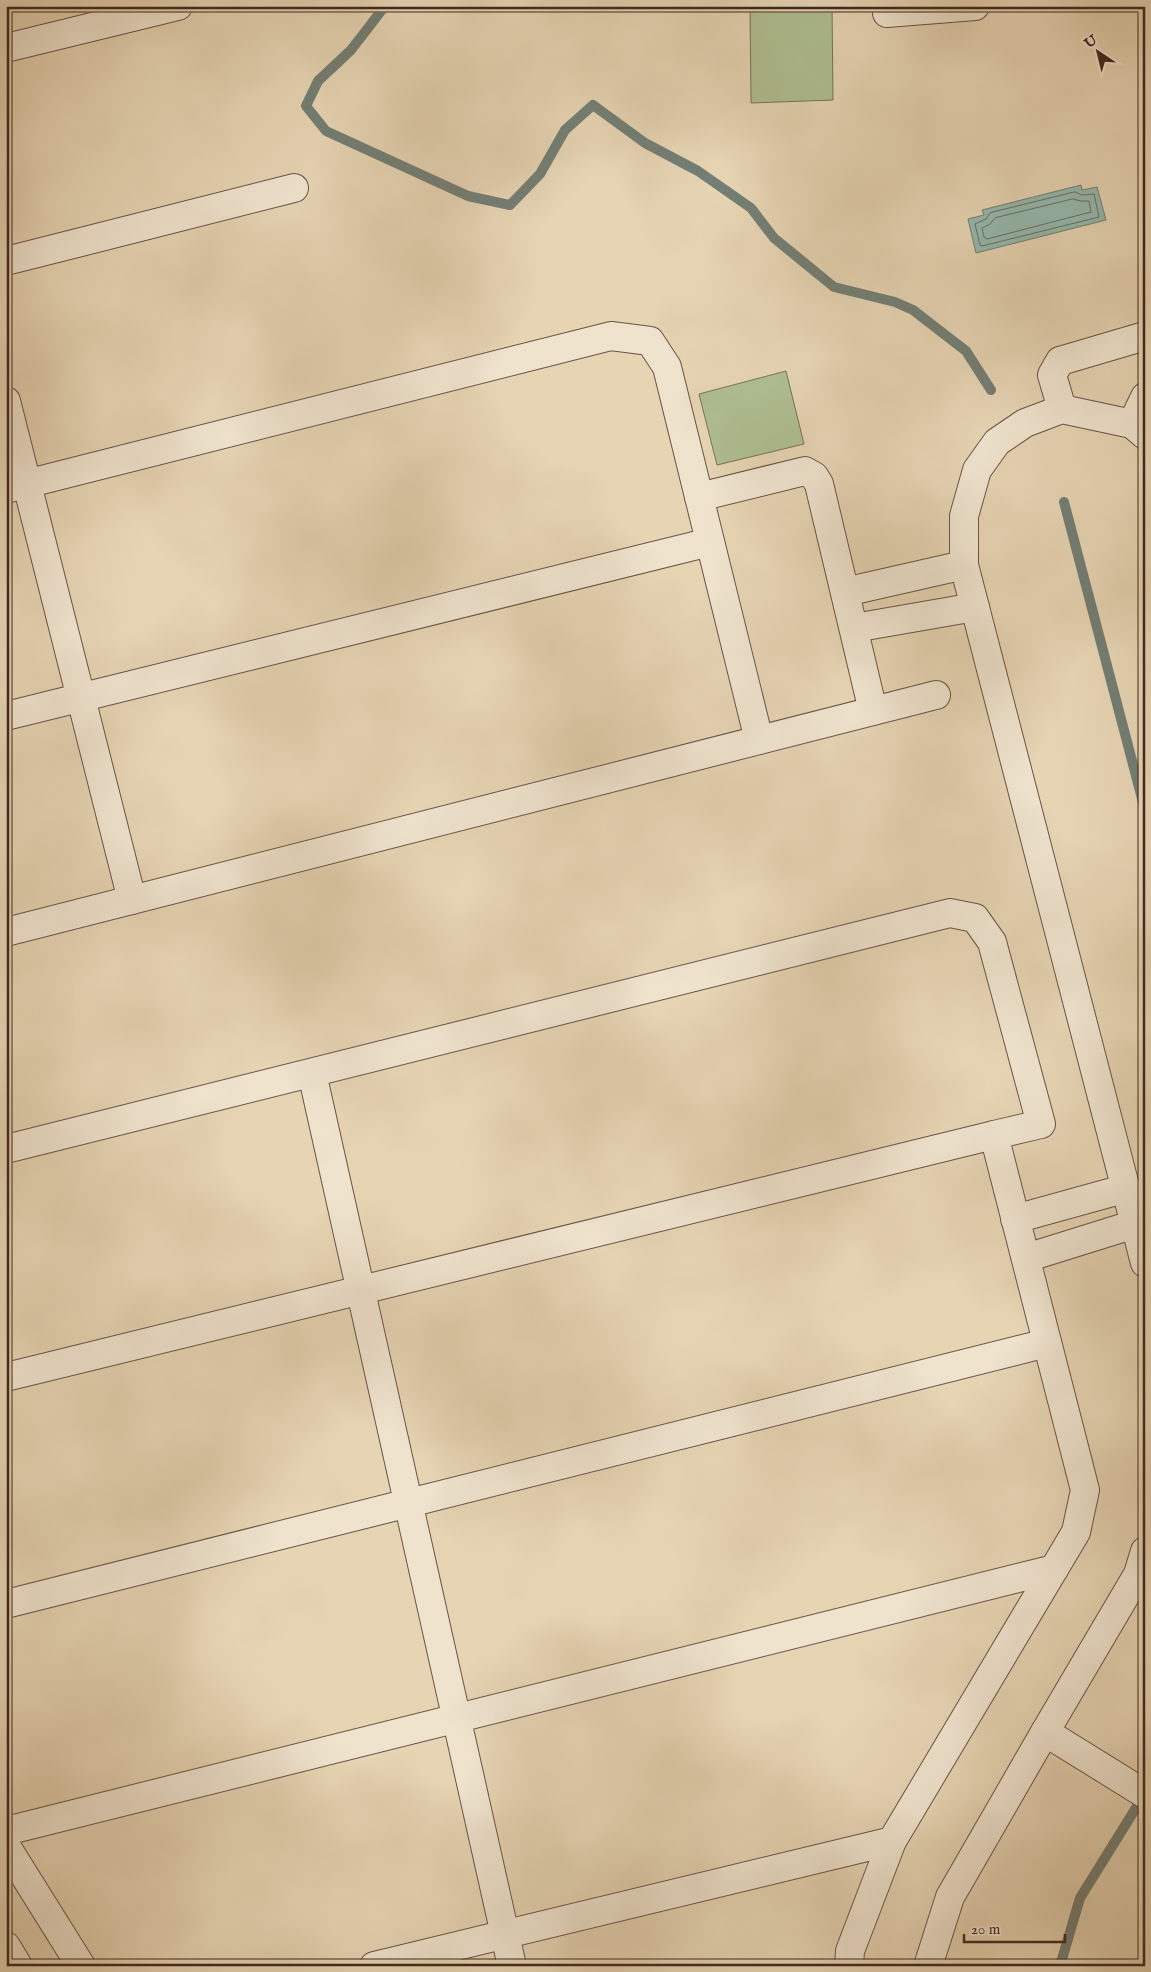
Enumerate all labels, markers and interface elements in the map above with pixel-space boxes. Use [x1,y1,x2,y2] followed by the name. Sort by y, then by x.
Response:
[1074,28,1124,78] north arrow
[1080,31,1102,54] text: U
[964,1912,1065,1944] scale bar
[971,1920,1001,1939] text: 20 m

